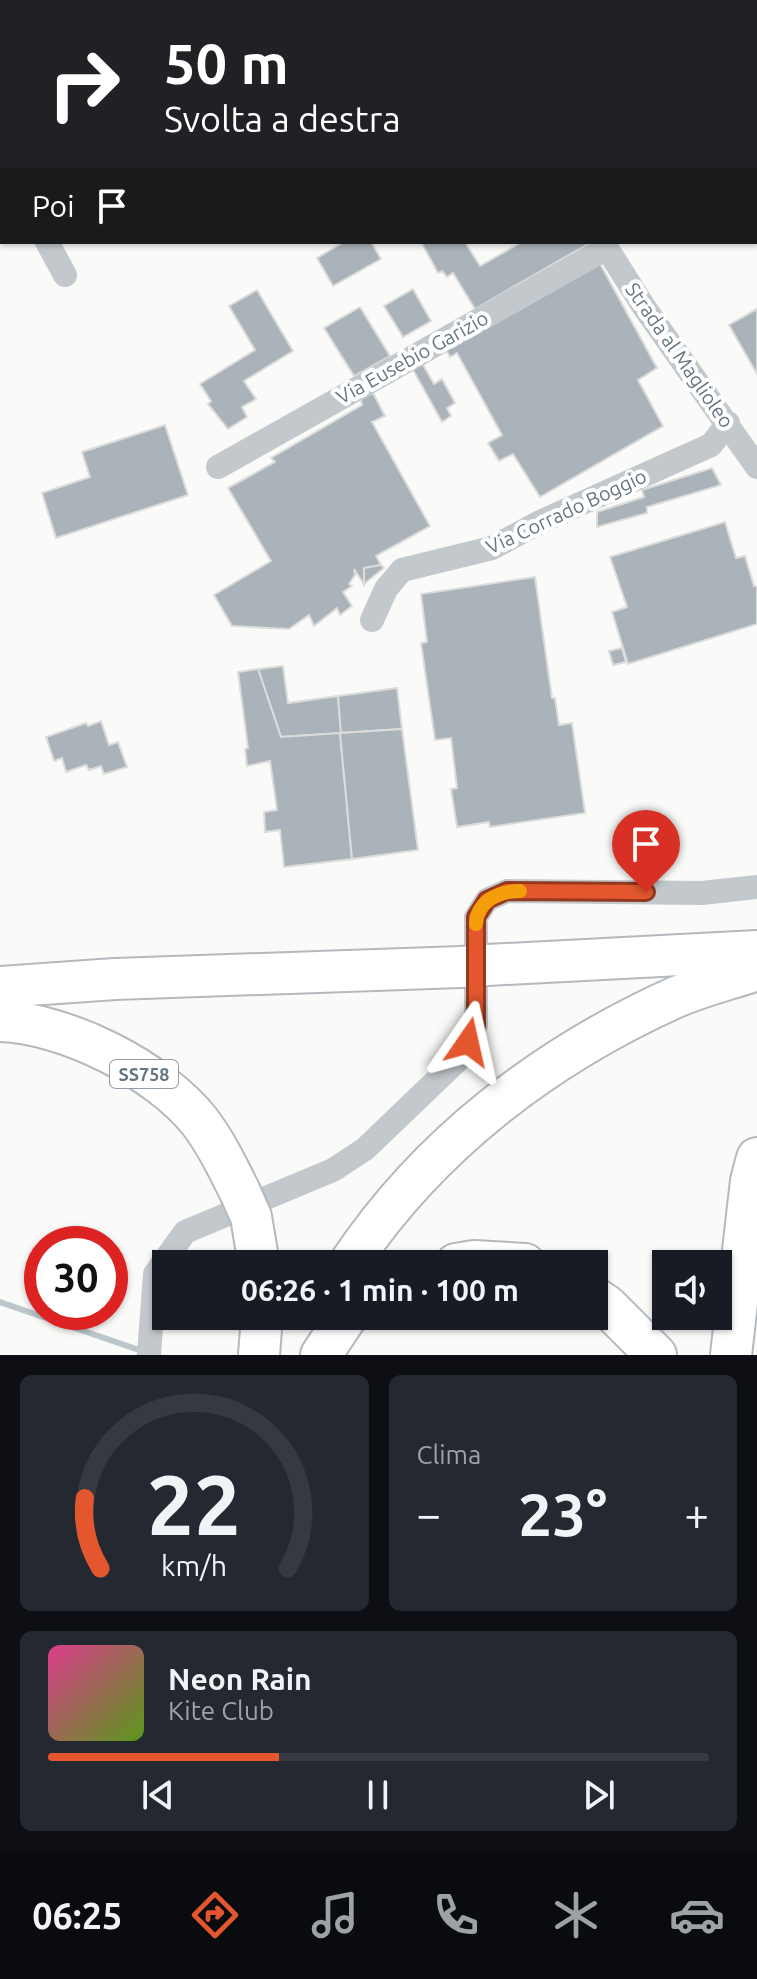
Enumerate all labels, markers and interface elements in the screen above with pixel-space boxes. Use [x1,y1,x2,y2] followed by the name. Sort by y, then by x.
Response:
[32,32,136,136] icon: right
[164,32,289,95] text: 50 m
[164,98,401,139] text: Svolta a destra
[90,184,134,228] icon: arrive
[32,189,74,223] text: Poi
[621,278,739,432] street label: Strada al Maglioleo
[332,306,492,408] street label: Via Eusebio Garizio
[482,464,650,558] street label: Via Corrado Boggio
[612,810,680,892] pin
[624,822,668,866] icon: arrive
[426,1000,510,1084] position arrow
[110,1060,178,1088] road number: SS758
[24,1226,128,1330] speed limit sign: 30
[652,1250,732,1330] map controls
[652,1250,732,1330] button: sound
[241,1273,519,1307] text: 06:26 · 1 min · 100 m
[417,1440,481,1469] text: Clima
[147,1457,241,1551] text: 22
[518,1480,607,1547] text: 23°
[417,1489,441,1538] text: −
[684,1489,709,1538] text: +
[161,1549,227,1581] text: km/h
[168,1662,312,1696] text: Neon Rain
[168,1696,274,1725] text: Kite Club
[136,1773,180,1817] icon: previous
[356,1773,400,1817] icon: pause
[577,1773,621,1817] icon: next
[187,1887,243,1943] icon: directions
[307,1887,363,1943] icon: music
[428,1887,484,1943] icon: phone
[548,1887,604,1943] icon: climate
[669,1887,725,1943] icon: car
[32,1895,122,1936] text: 06:25

